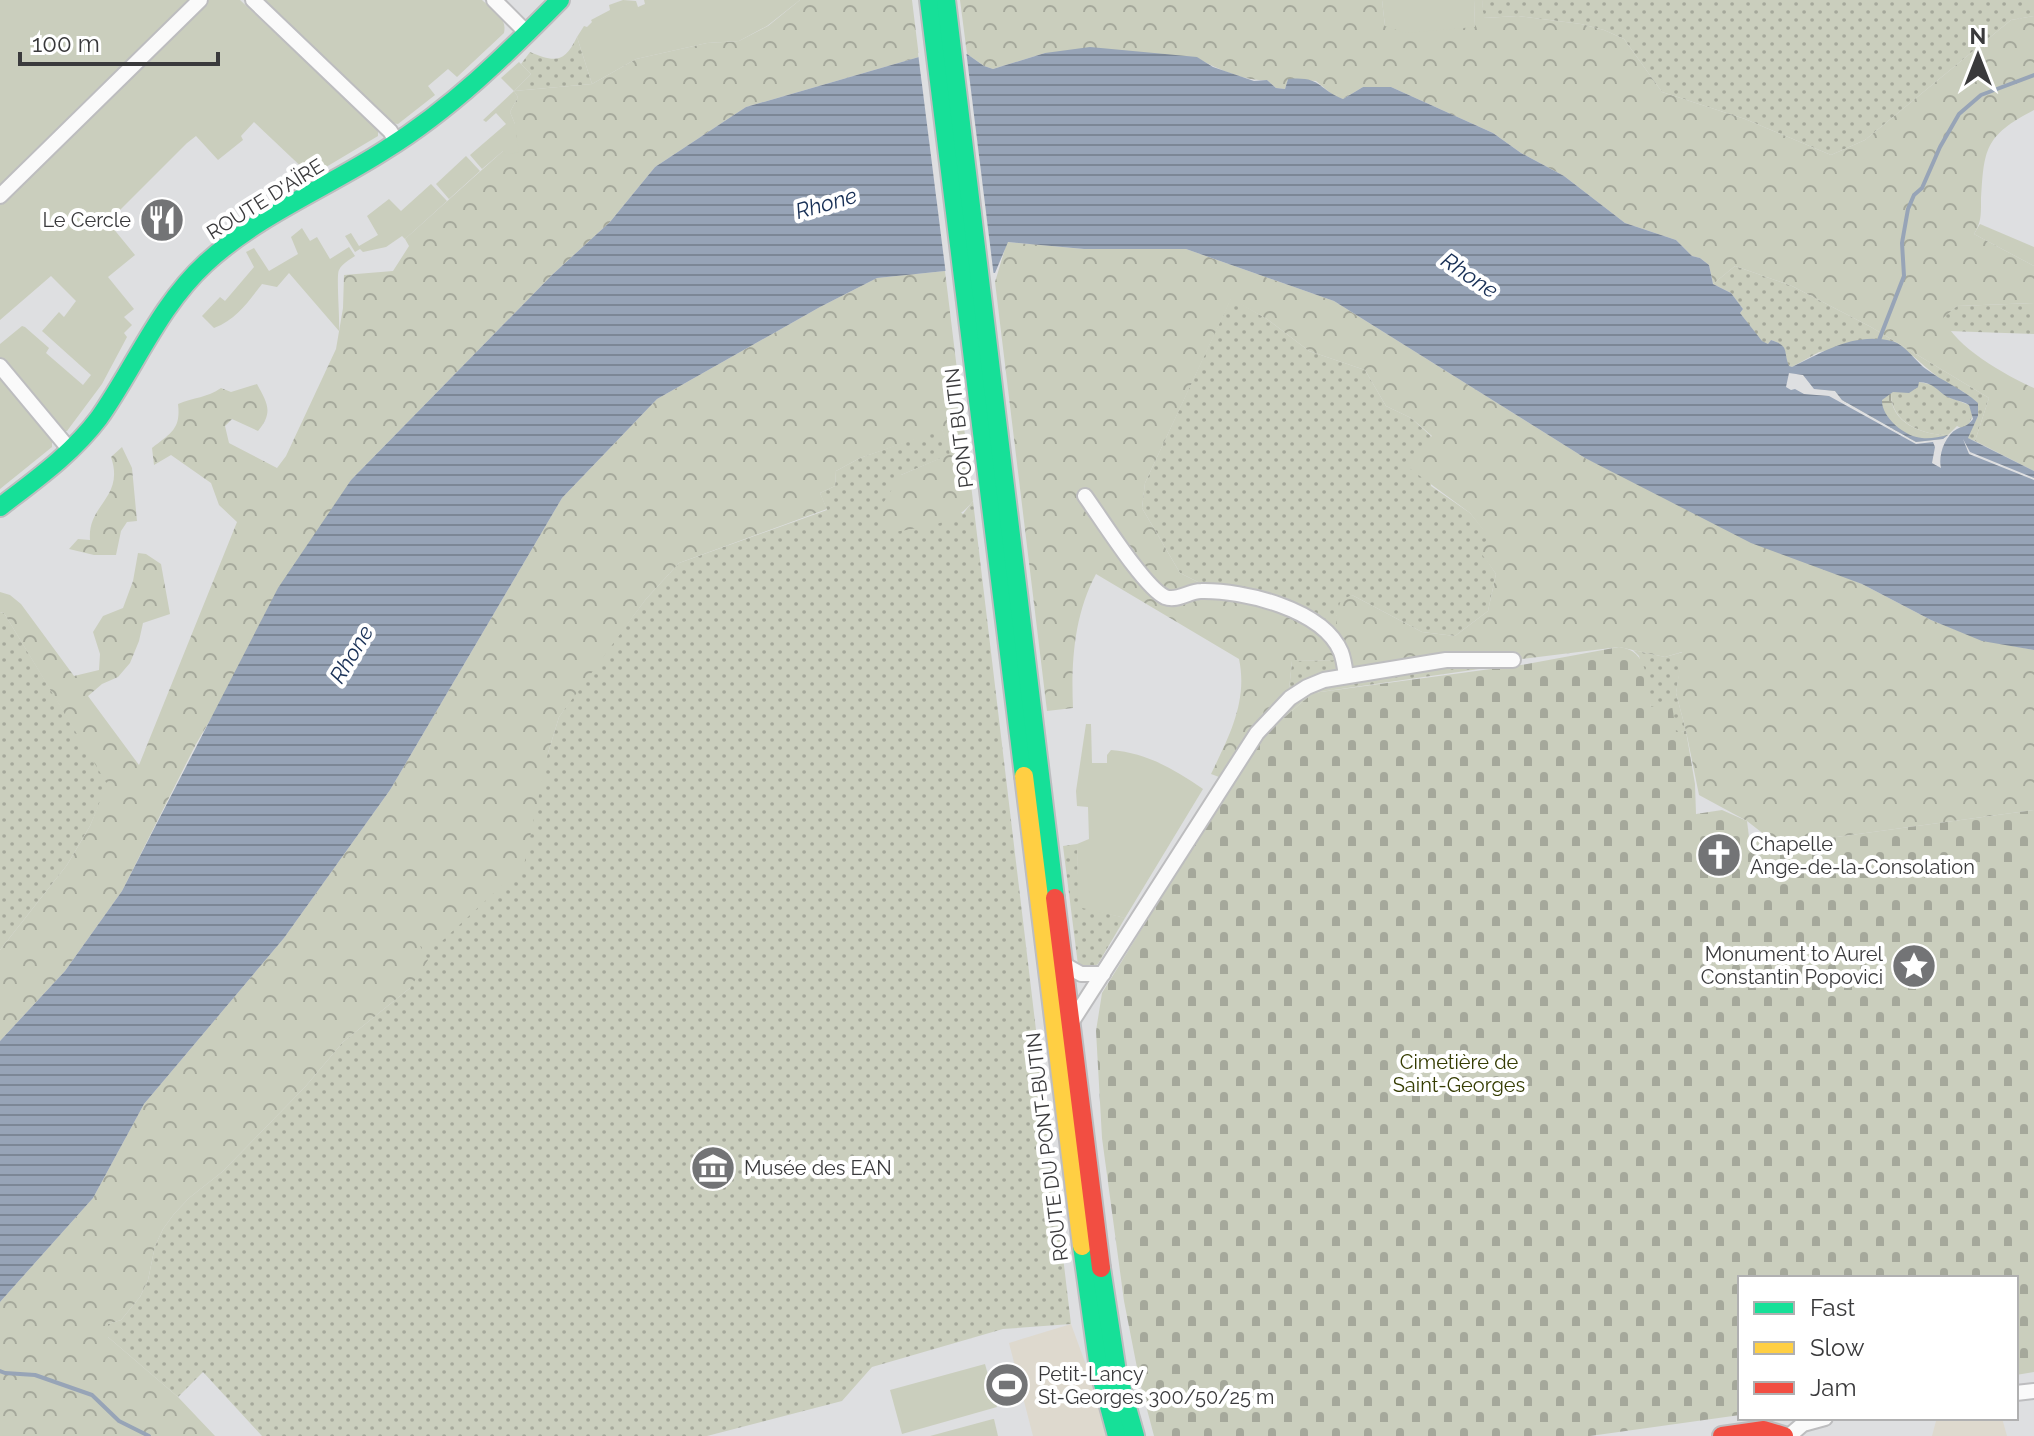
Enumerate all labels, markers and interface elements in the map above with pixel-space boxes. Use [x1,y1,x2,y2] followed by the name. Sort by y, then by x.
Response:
[20,16,218,66] scale bar
[1938,16,2018,96] north arrow
[1970,23,1986,49] text: N
[32,29,100,58] text: 100 m
[202,153,328,245] street label: ROUTE D'AÏRE
[792,182,860,224] water label: Rhone
[138,196,186,244] restaurant icon: Le Cercle
[42,208,131,232] place label: Le Cercle
[1437,247,1503,303] water label: Rhone
[940,367,978,489] street label: PONT BUTIN
[324,620,378,688] water label: Rhone
[1695,831,1743,879] church icon: Chapelle Ange-de-la-Consolation
[1750,832,1975,879] place label: Chapelle Ange-de-la-Consolation
[1701,942,1884,989] place label: Monument to Aurel Constantin Popovici
[1890,942,1938,990] place icon: Monument to Aurel Constantin Popovici
[1021,1031,1073,1263] street label: ROUTE DU PONT-BUTIN
[1393,1050,1525,1097] park label: Cimetière de Saint-Georges
[689,1144,737,1192] museum icon: Musée des EAN
[744,1156,892,1180] place label: Musée des EAN
[1738,1276,2018,1420] legend
[1810,1293,1855,1322] text: Fast
[1810,1333,1865,1362] text: Slow
[983,1361,1031,1409] sports icon: Petit-Lancy St-Georges 300/50/25 m
[1038,1362,1274,1409] place label: Petit-Lancy St-Georges 300/50/25 m
[1810,1373,1856,1402] text: Jam

